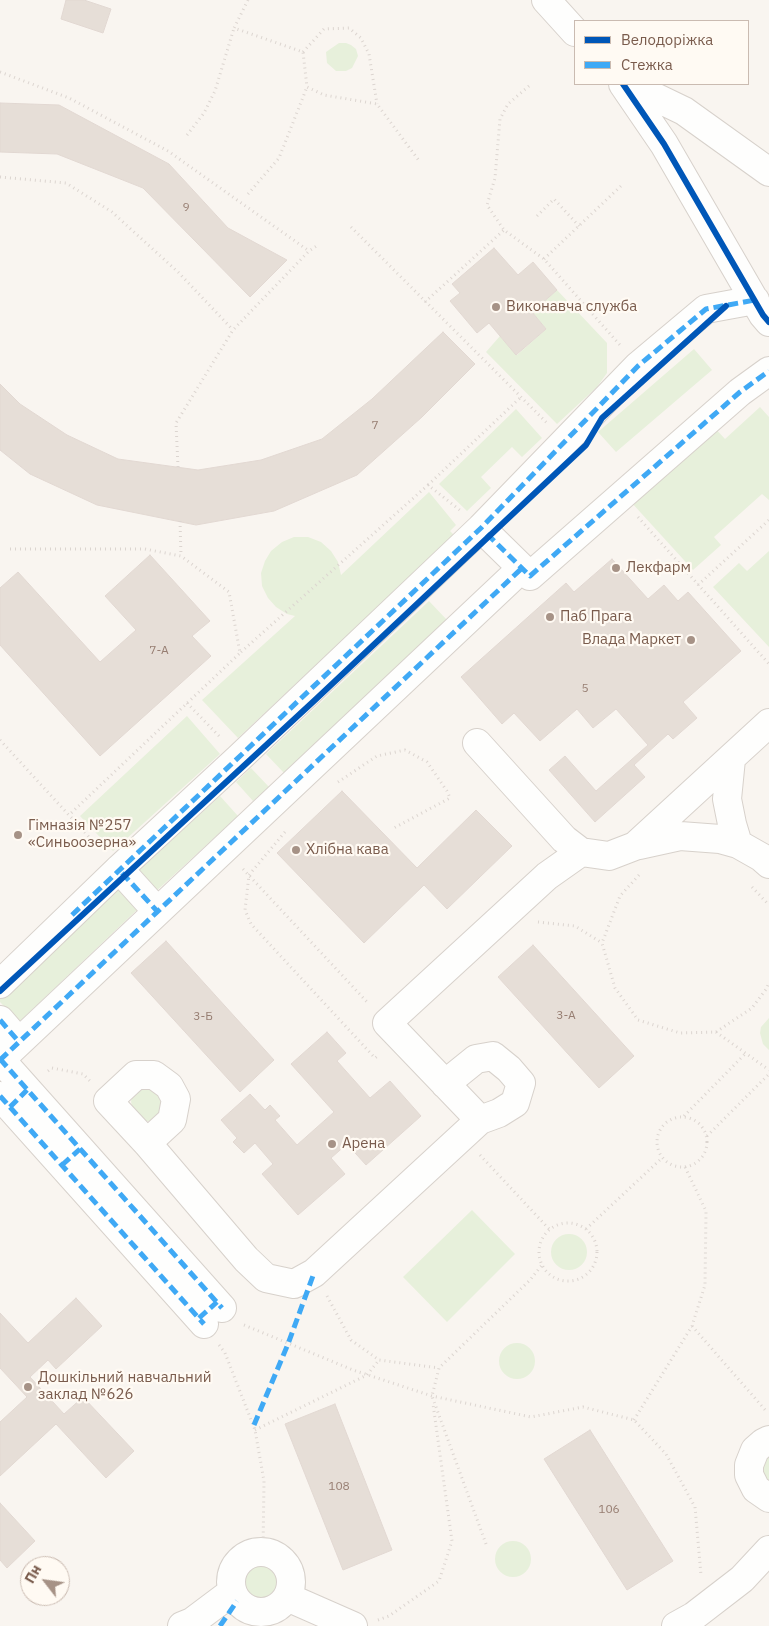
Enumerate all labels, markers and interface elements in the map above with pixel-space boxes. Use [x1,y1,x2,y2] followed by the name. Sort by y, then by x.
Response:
[574,20,749,85] legend
[621,30,713,49] text: Велодоріжка
[621,55,673,74] text: Стежка
[182,201,190,215] house number: 9
[506,298,637,316] place label: Виконавча служба
[490,301,502,313] marker: Виконавча служба
[371,419,379,433] house number: 7
[626,559,691,577] place label: Лекфарм
[610,562,622,574] marker: Лекфарм
[560,608,632,626] place label: Паб Прага
[544,611,556,623] marker: Паб Прага
[582,631,681,649] place label: Влада Маркет
[685,634,697,646] marker: Влада Маркет
[149,644,169,658] house number: 7-А
[581,682,589,696] house number: 5
[28,817,136,852] place label: Гімназія №257 «Синьоозерна»
[12,829,24,841] marker: Гімназія №257 «Синьоозерна»
[306,841,389,859] place label: Хлібна кава
[290,844,302,856] marker: Хлібна кава
[556,1009,576,1023] house number: 3-А
[193,1010,213,1024] house number: 3-Б
[342,1135,385,1153] place label: Арена
[326,1138,338,1150] marker: Арена
[38,1369,212,1404] place label: Дошкільний навчальний заклад №626
[22,1381,34,1393] marker: Дошкільний навчальний заклад №626
[328,1480,350,1494] house number: 108
[598,1503,620,1517] house number: 106
[20,1556,70,1606] north arrow
[20,1561,45,1587] text: Пн

